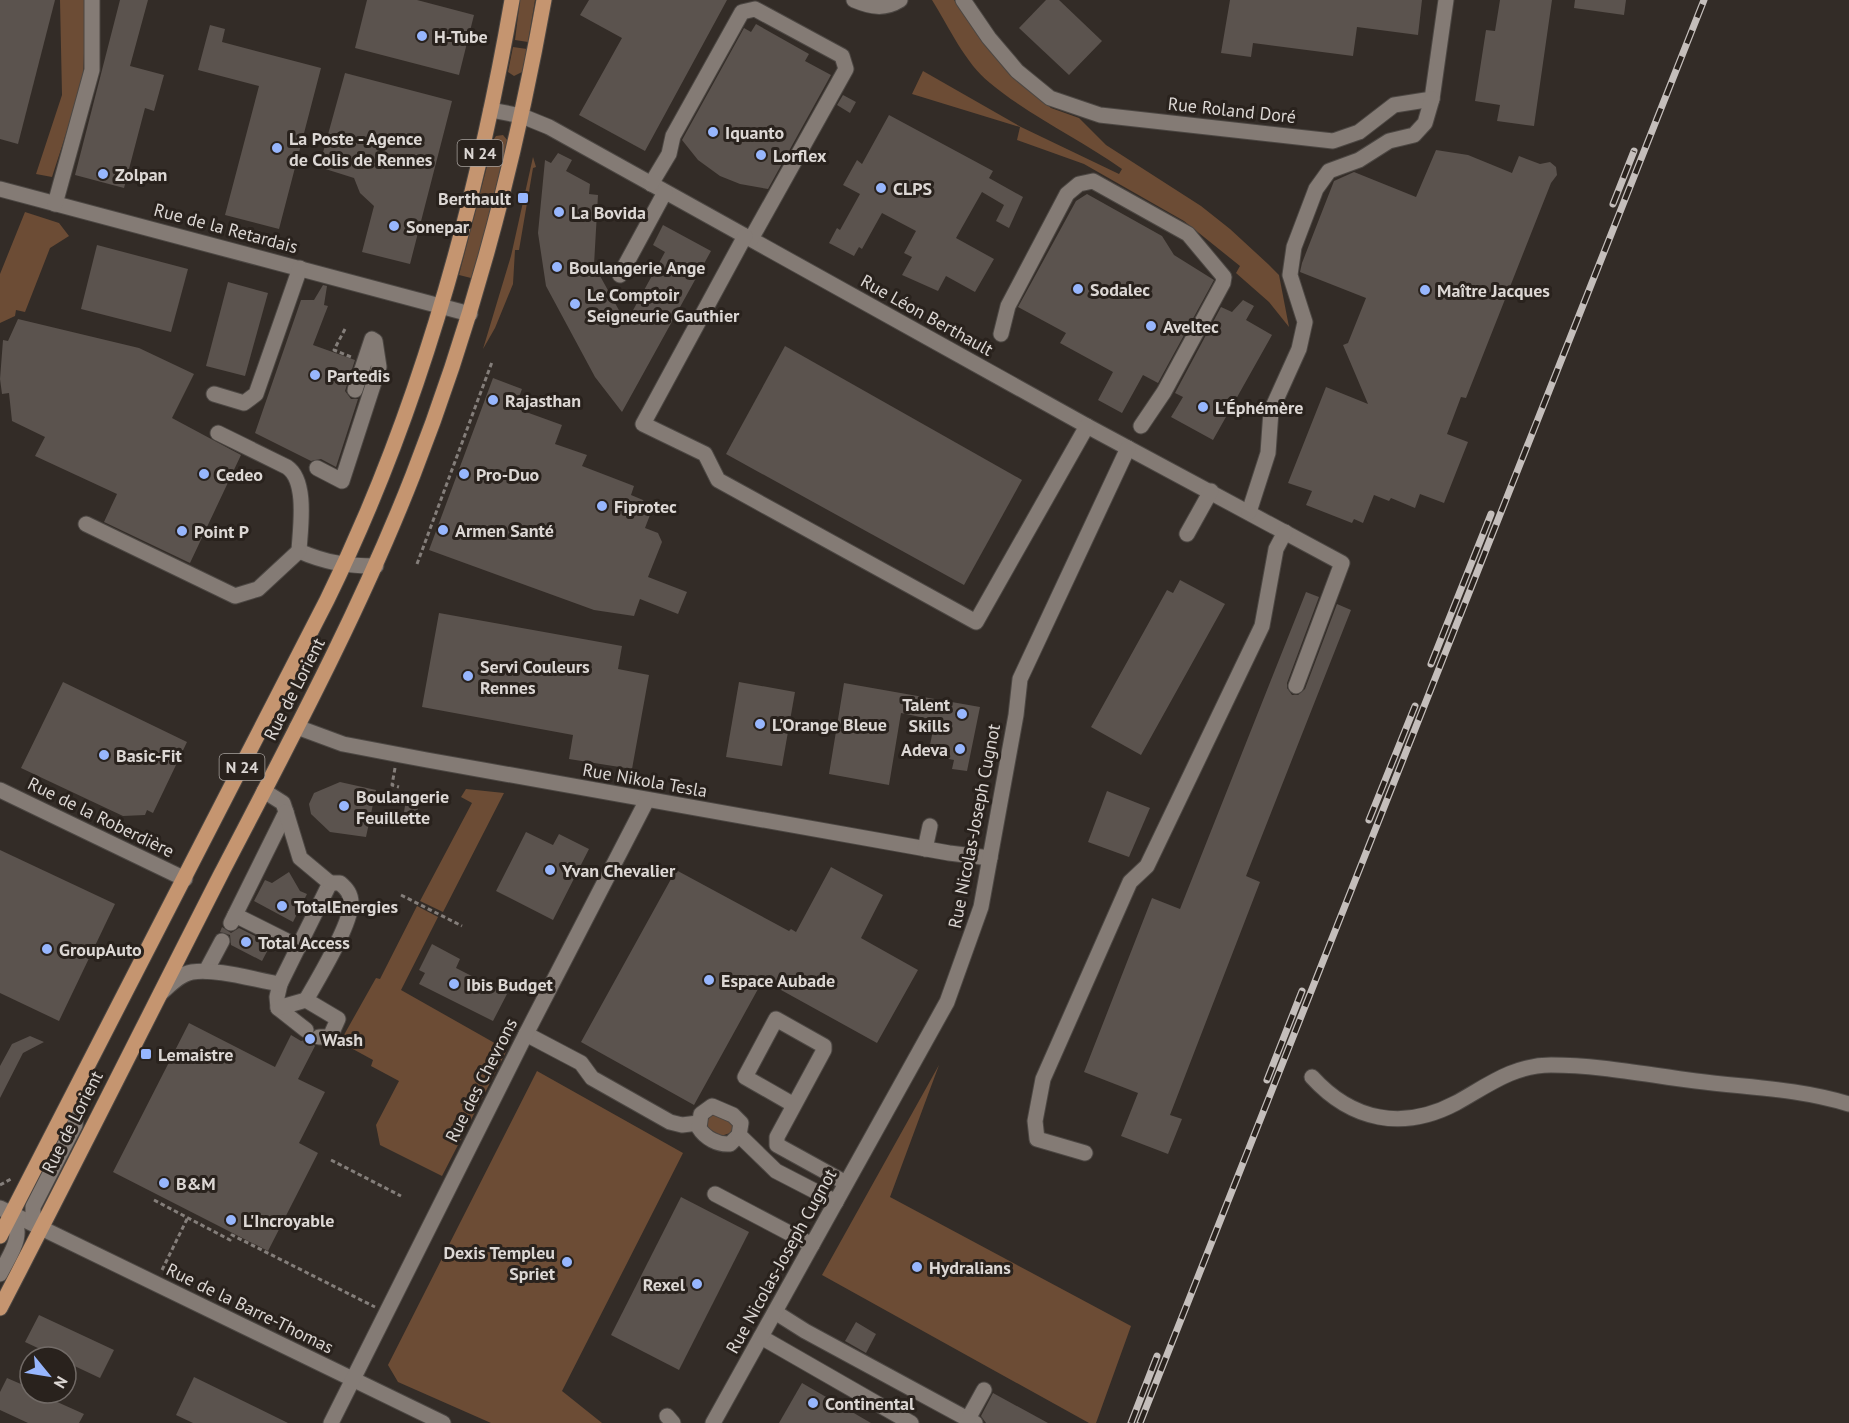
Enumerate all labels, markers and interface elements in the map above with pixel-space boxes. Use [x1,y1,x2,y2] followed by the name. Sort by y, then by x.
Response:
[434,25,488,48] place label: H-Tube
[415,29,429,43] marker: H-Tube
[1167,92,1297,128] street label: Rue Roland Doré
[725,121,784,144] place label: Iquanto
[706,125,720,139] marker: Iquanto
[289,127,433,171] place label: La Poste - Agence de Colis de Rennes
[458,140,502,166] road number: N 24
[270,141,284,155] marker: La Poste - Agence de Colis de Rennes
[773,144,827,167] place label: Lorflex
[754,148,768,162] marker: Lorflex
[115,163,167,186] place label: Zolpan
[96,167,110,181] marker: Zolpan
[893,177,932,200] place label: CLPS
[874,181,888,195] marker: CLPS
[438,187,512,210] place label: Berthault
[516,191,530,205] marker: Berthault
[152,198,300,258] street label: Rue de la Retardais
[571,201,646,224] place label: La Bovida
[552,205,566,219] marker: La Bovida
[406,215,470,238] place label: Sonepar
[387,219,401,233] marker: Sonepar
[569,256,705,279] place label: Boulangerie Ange
[550,260,564,274] marker: Boulangerie Ange
[857,269,997,361] street label: Rue Léon Berthault
[1090,278,1150,301] place label: Sodalec
[1437,279,1550,302] place label: Maître Jacques
[1071,282,1085,296] marker: Sodalec
[587,283,740,327] place label: Le Comptoir Seigneurie Gauthier
[1418,283,1432,297] marker: Maître Jacques
[568,297,582,311] marker: Le Comptoir Seigneurie Gauthier
[1163,315,1219,338] place label: Aveltec
[1144,319,1158,333] marker: Aveltec
[327,364,390,387] place label: Partedis
[308,368,322,382] marker: Partedis
[505,389,581,412] place label: Rajasthan
[486,393,500,407] marker: Rajasthan
[1215,396,1303,419] place label: L'Éphémère
[1196,400,1210,414] marker: L'Éphémère
[216,463,263,486] place label: Cedeo
[476,463,540,486] place label: Pro-Duo
[197,467,211,481] marker: Cedeo
[457,467,471,481] marker: Pro-Duo
[614,495,677,518] place label: Fiprotec
[595,499,609,513] marker: Fiprotec
[455,519,554,542] place label: Armen Santé
[194,520,249,543] place label: Point P
[436,523,450,537] marker: Armen Santé
[175,524,189,538] marker: Point P
[258,634,330,744] street label: Rue de Lorient
[480,655,590,699] place label: Servi Couleurs Rennes
[461,669,475,683] marker: Servi Couleurs Rennes
[902,693,951,737] place label: Talent Skills
[955,707,969,721] marker: Talent Skills
[772,713,887,736] place label: L'Orange Bleue
[753,717,767,731] marker: L'Orange Bleue
[943,722,1005,930] street label: Rue Nicolas-Joseph Cugnot
[901,738,948,761] place label: Adeva
[953,742,967,756] marker: Adeva
[116,744,183,767] place label: Basic-Fit
[97,748,111,762] marker: Basic-Fit
[220,754,264,780] road number: N 24
[581,758,709,802] street label: Rue Nikola Tesla
[24,772,178,862] street label: Rue de la Roberdière
[356,785,449,829] place label: Boulangerie Feuillette
[337,799,351,813] marker: Boulangerie Feuillette
[561,859,676,882] place label: Yvan Chevalier
[543,863,557,877] marker: Yvan Chevalier
[294,895,398,918] place label: TotalEnergies
[275,899,289,913] marker: TotalEnergies
[258,931,350,954] place label: Total Access
[239,935,253,949] marker: Total Access
[59,938,142,961] place label: GroupAuto
[40,942,54,956] marker: GroupAuto
[721,969,835,992] place label: Espace Aubade
[466,973,554,996] place label: Ibis Budget
[702,973,716,987] marker: Espace Aubade
[447,977,461,991] marker: Ibis Budget
[440,1014,522,1146] street label: Rue des Chevrons
[322,1028,363,1051] place label: Wash
[303,1032,317,1046] marker: Wash
[158,1043,233,1066] place label: Lemaistre
[139,1047,153,1061] marker: Lemaistre
[36,1067,108,1177] street label: Rue de Lorient
[721,1165,841,1357] street label: Rue Nicolas-Joseph Cugnot
[176,1172,216,1195] place label: B&M
[157,1176,171,1190] marker: B&M
[243,1209,334,1232] place label: L'Incroyable
[224,1213,238,1227] marker: L'Incroyable
[443,1241,556,1285] place label: Dexis Templeu Spriet
[560,1255,574,1269] marker: Dexis Templeu Spriet
[929,1256,1011,1279] place label: Hydralians
[163,1258,337,1358] street label: Rue de la Barre-Thomas
[910,1260,924,1274] marker: Hydralians
[643,1273,686,1296] place label: Rexel
[690,1277,704,1291] marker: Rexel
[18,1345,78,1405] north arrow
[50,1373,72,1392] text: N
[825,1392,915,1415] place label: Continental
[806,1396,820,1410] marker: Continental

